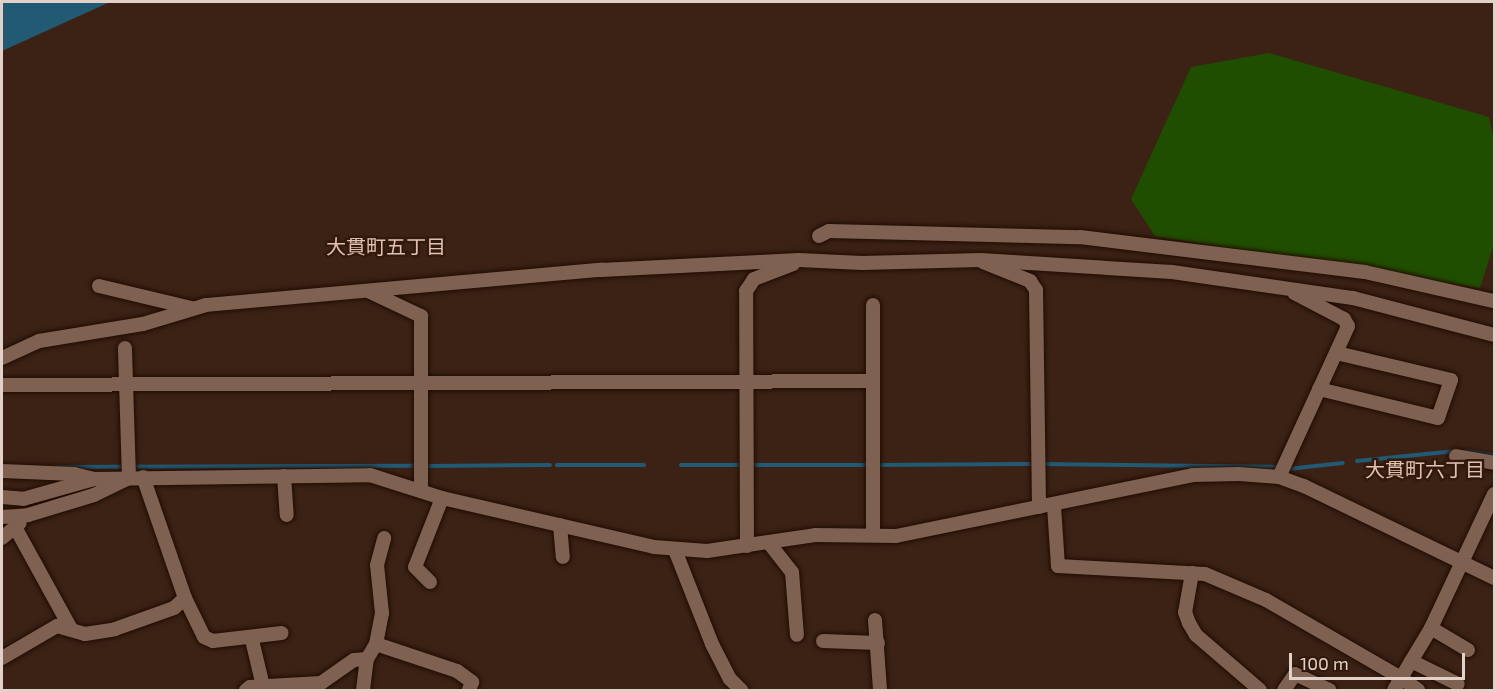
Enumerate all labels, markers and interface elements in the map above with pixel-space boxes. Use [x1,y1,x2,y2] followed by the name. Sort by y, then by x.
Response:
[326,234,446,258] district label: 大貫町五丁目
[1365,457,1485,481] district label: 大貫町六丁目
[1292,641,1468,679] scale bar
[1300,652,1349,674] text: 100 m

